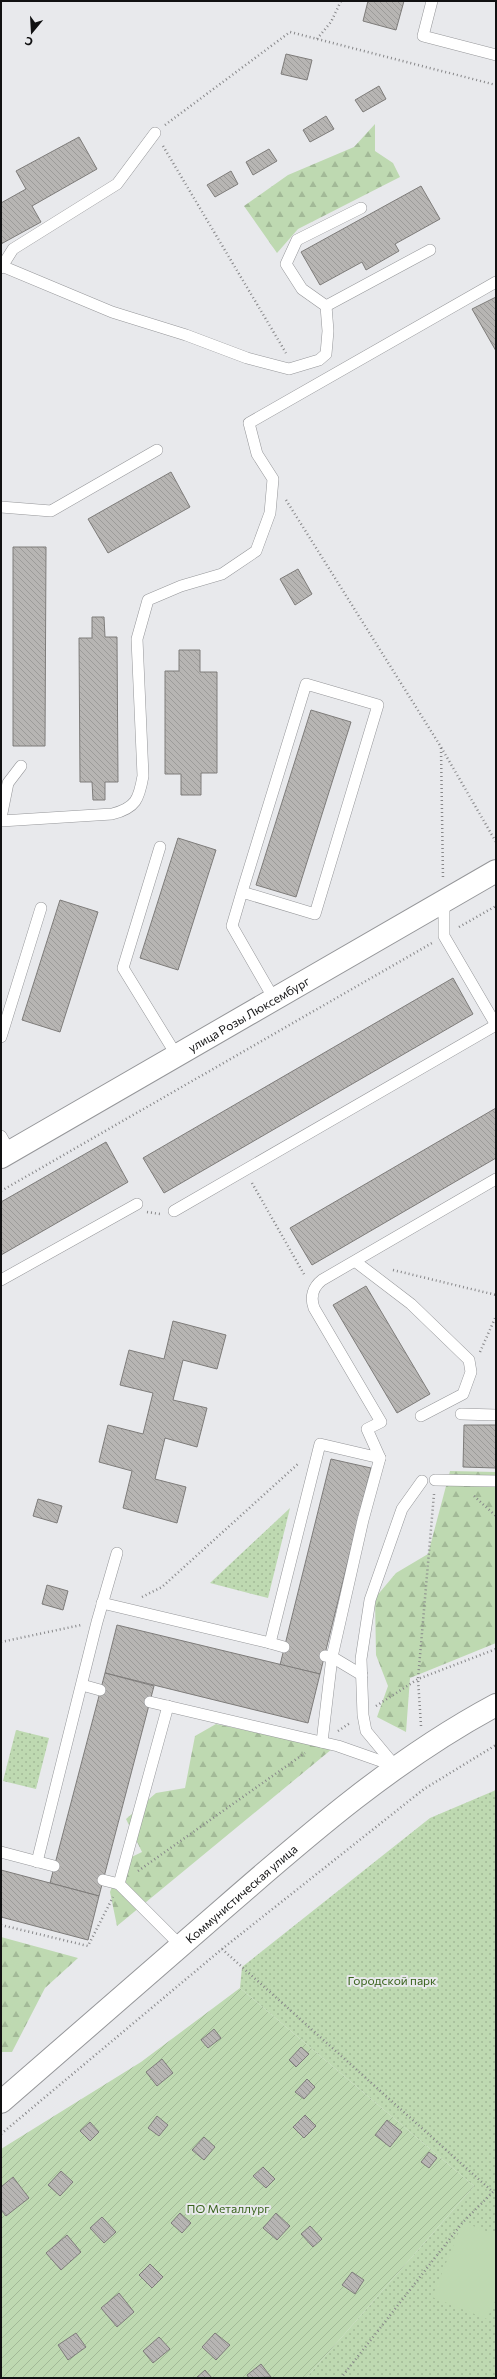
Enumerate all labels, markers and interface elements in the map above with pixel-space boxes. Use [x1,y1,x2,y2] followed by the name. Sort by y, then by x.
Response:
[12,12,52,52] north arrow
[23,34,34,49] text: С
[185,973,312,1054] street label: улица Розы Люксембург
[182,1841,300,1946] street label: Коммунистическая улица
[347,1973,437,1987] park label: Городской парк
[186,2201,270,2215] park label: ПО Металлург

